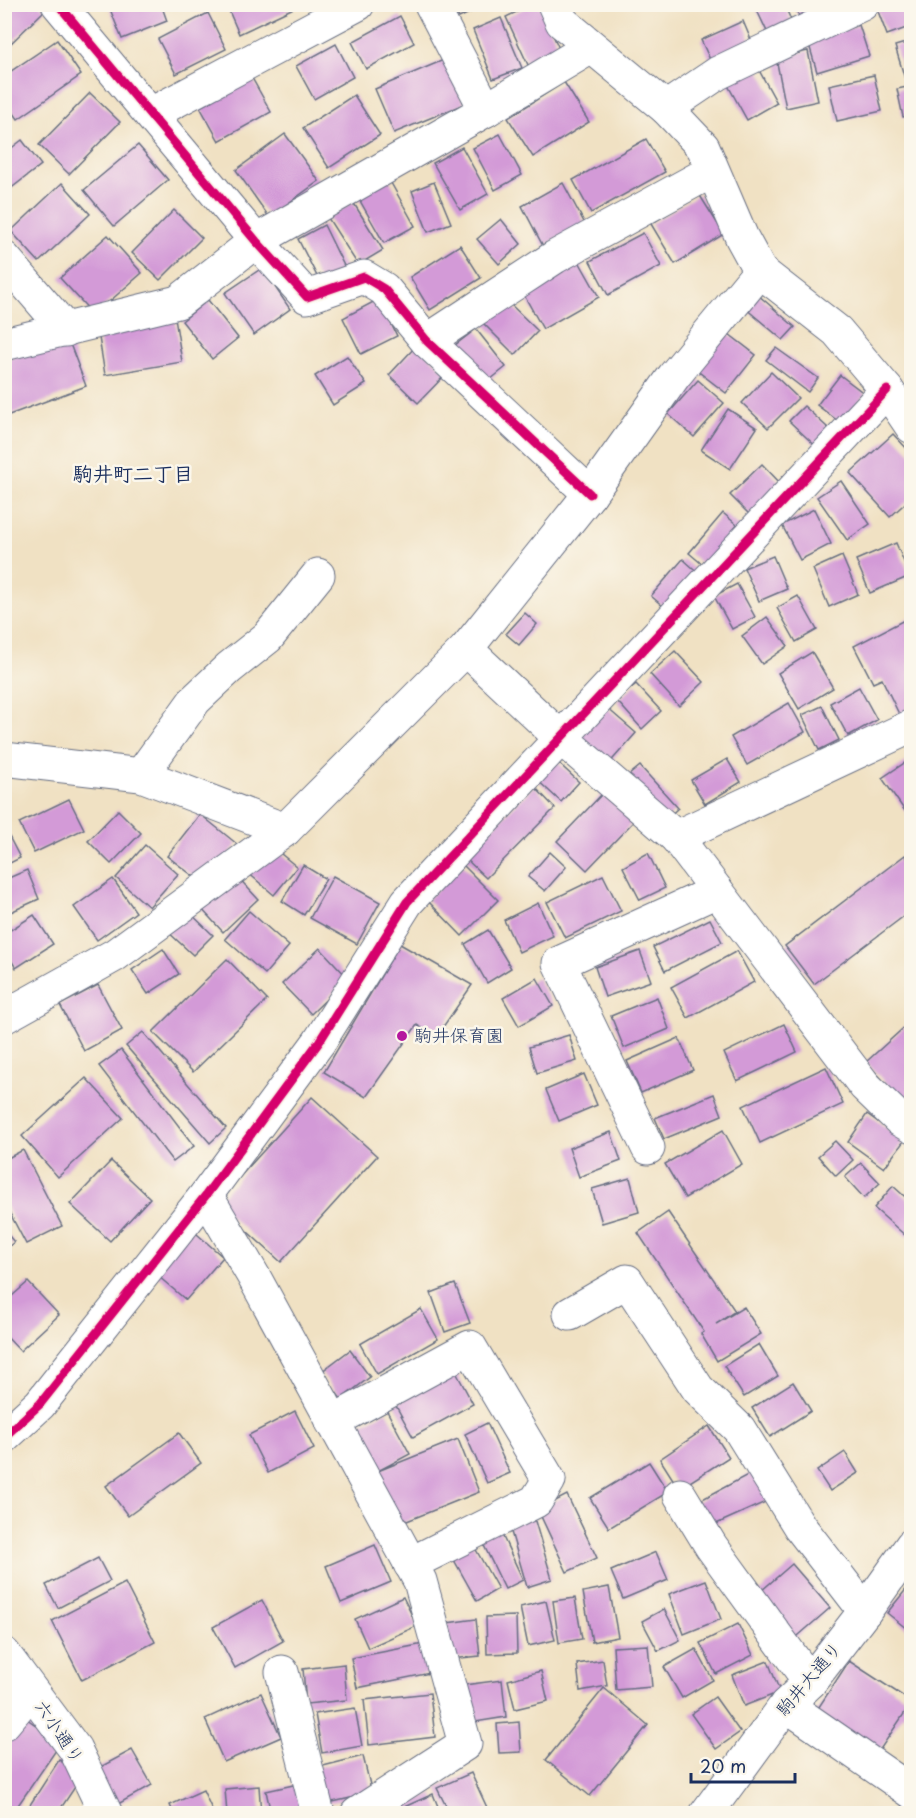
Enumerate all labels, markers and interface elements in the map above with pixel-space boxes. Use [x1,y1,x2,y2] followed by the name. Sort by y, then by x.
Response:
[73,458,193,488] district label: 駒井町二丁目
[414,1021,504,1048] place label: 駒井保育園
[395,1029,409,1043] marker: 駒井保育園
[769,1635,847,1721] street label: 駒井大通り
[29,1694,92,1769] street label: 六小通り
[691,1746,794,1784] scale bar
[700,1752,746,1779] text: 20 m

